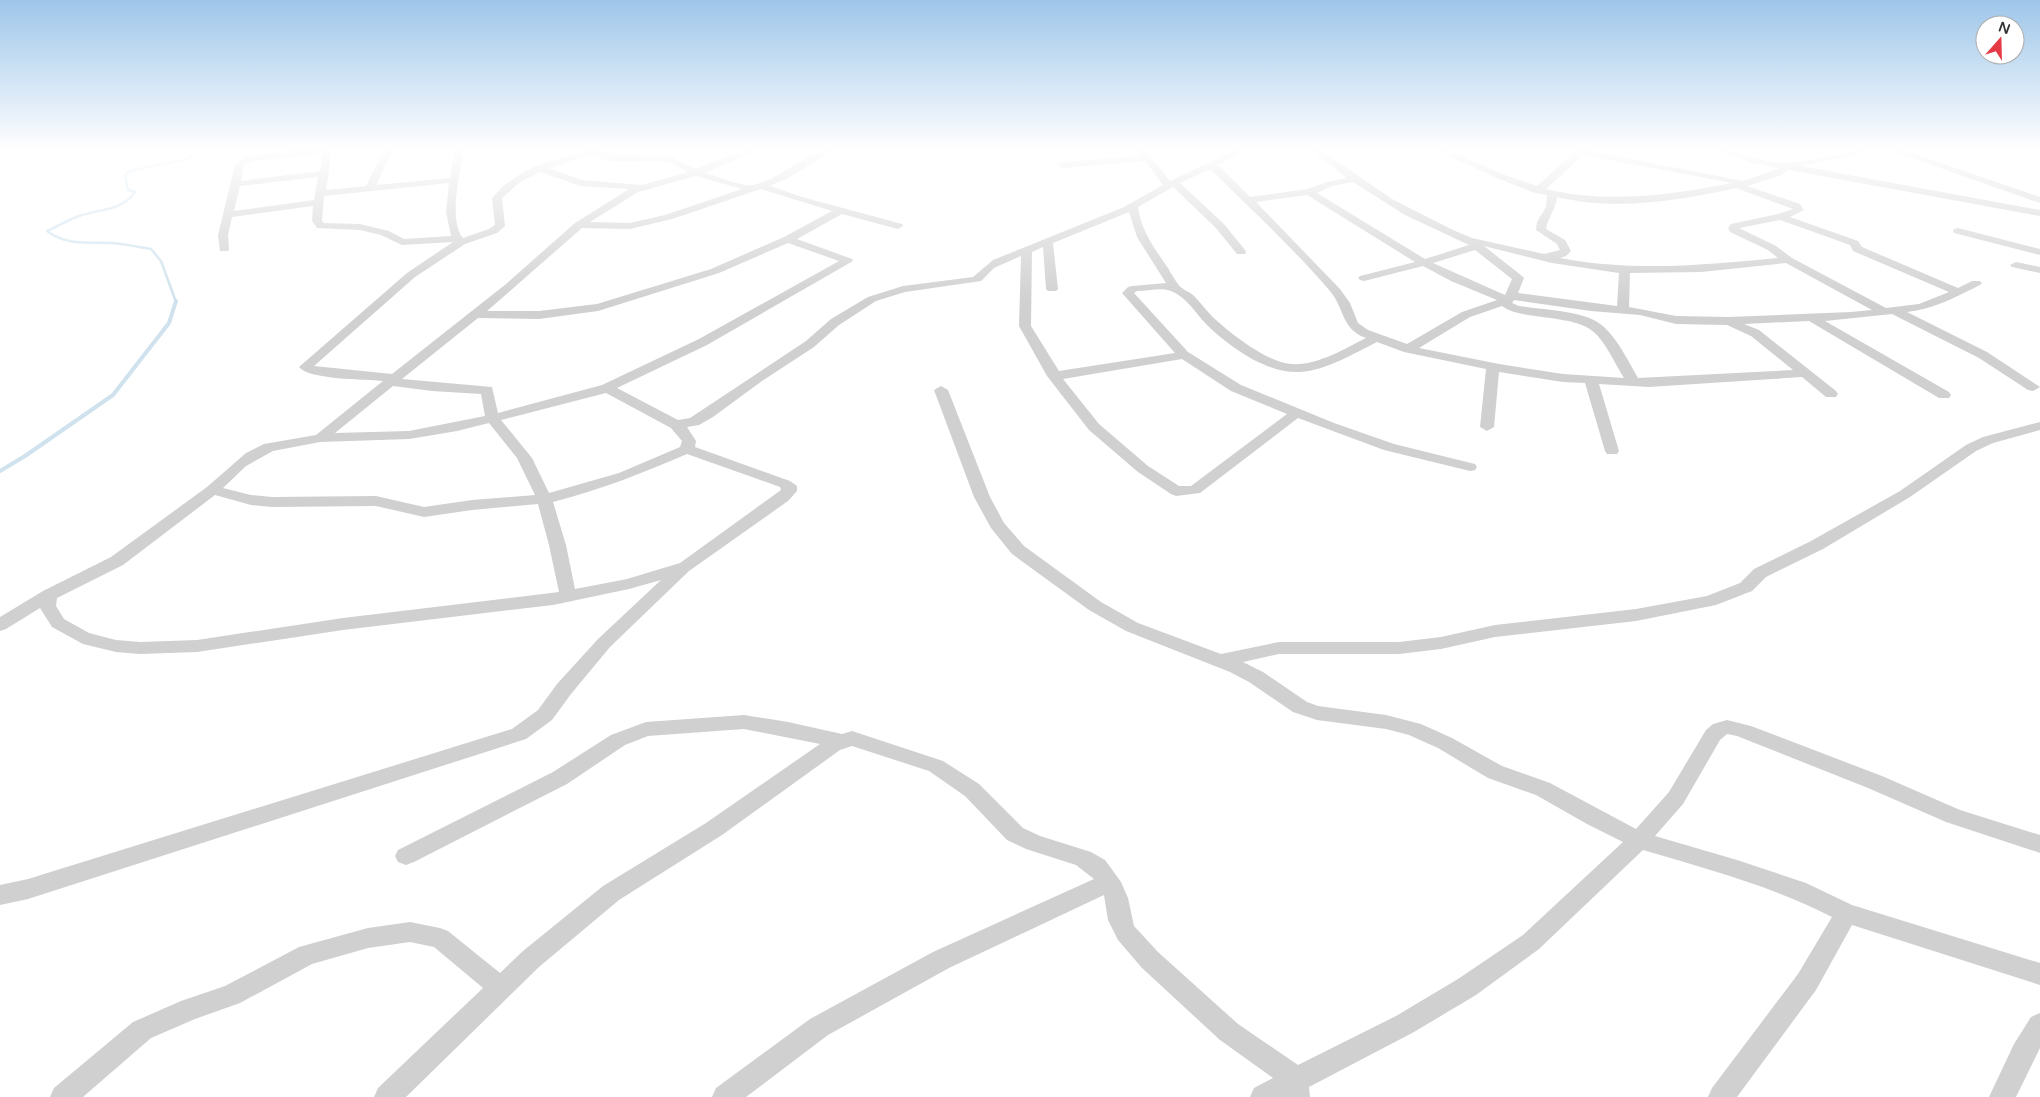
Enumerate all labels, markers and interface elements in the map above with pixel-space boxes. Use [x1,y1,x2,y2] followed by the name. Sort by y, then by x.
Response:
[1975,15,2025,65] north arrow
[1996,18,2012,38] text: N

